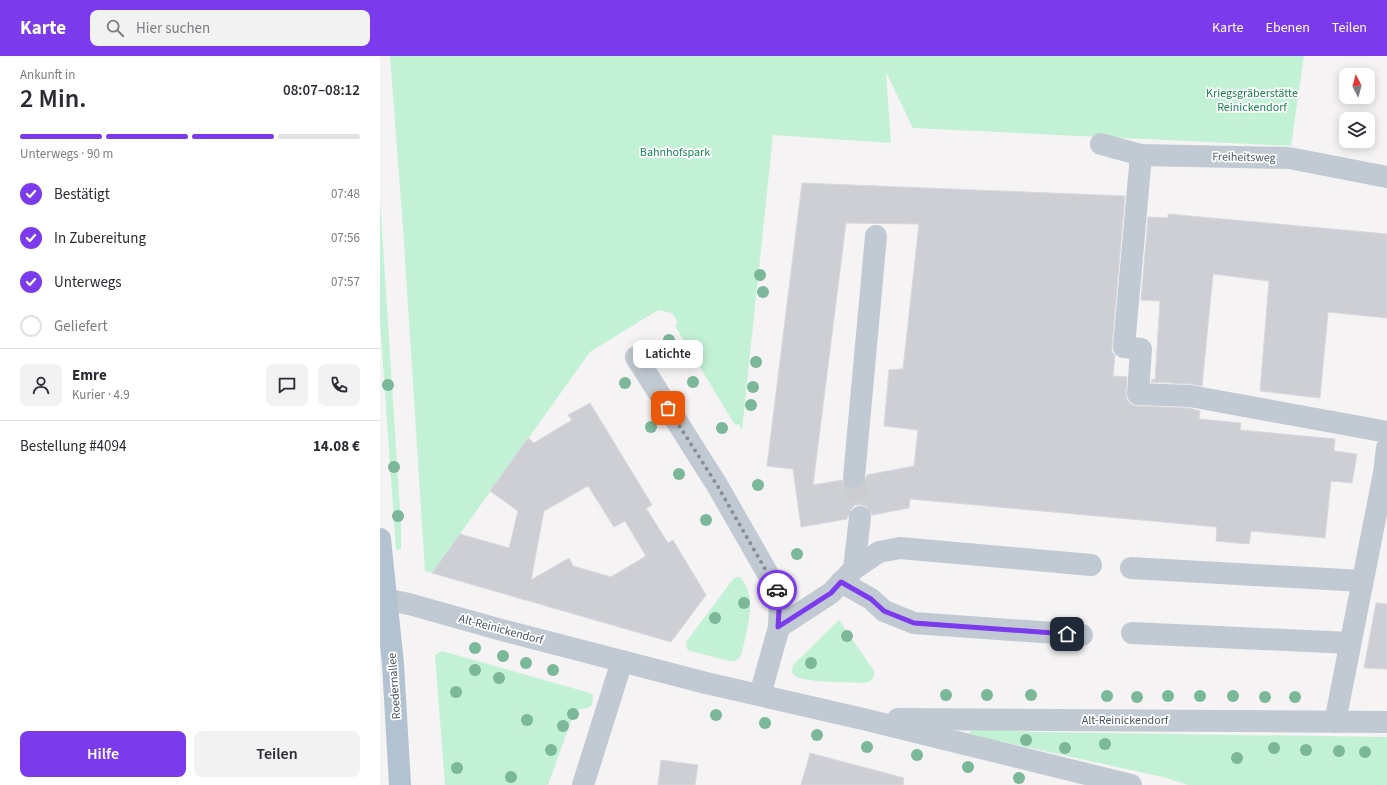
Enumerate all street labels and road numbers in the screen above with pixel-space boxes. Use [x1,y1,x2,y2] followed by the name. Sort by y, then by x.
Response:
[1212,148,1276,167] street label: Freiheitsweg
[457,610,545,649] street label: Alt-Reinickendorf
[384,652,405,720] street label: Roedernallee
[1082,712,1169,729] street label: Alt-Reinickendorf

